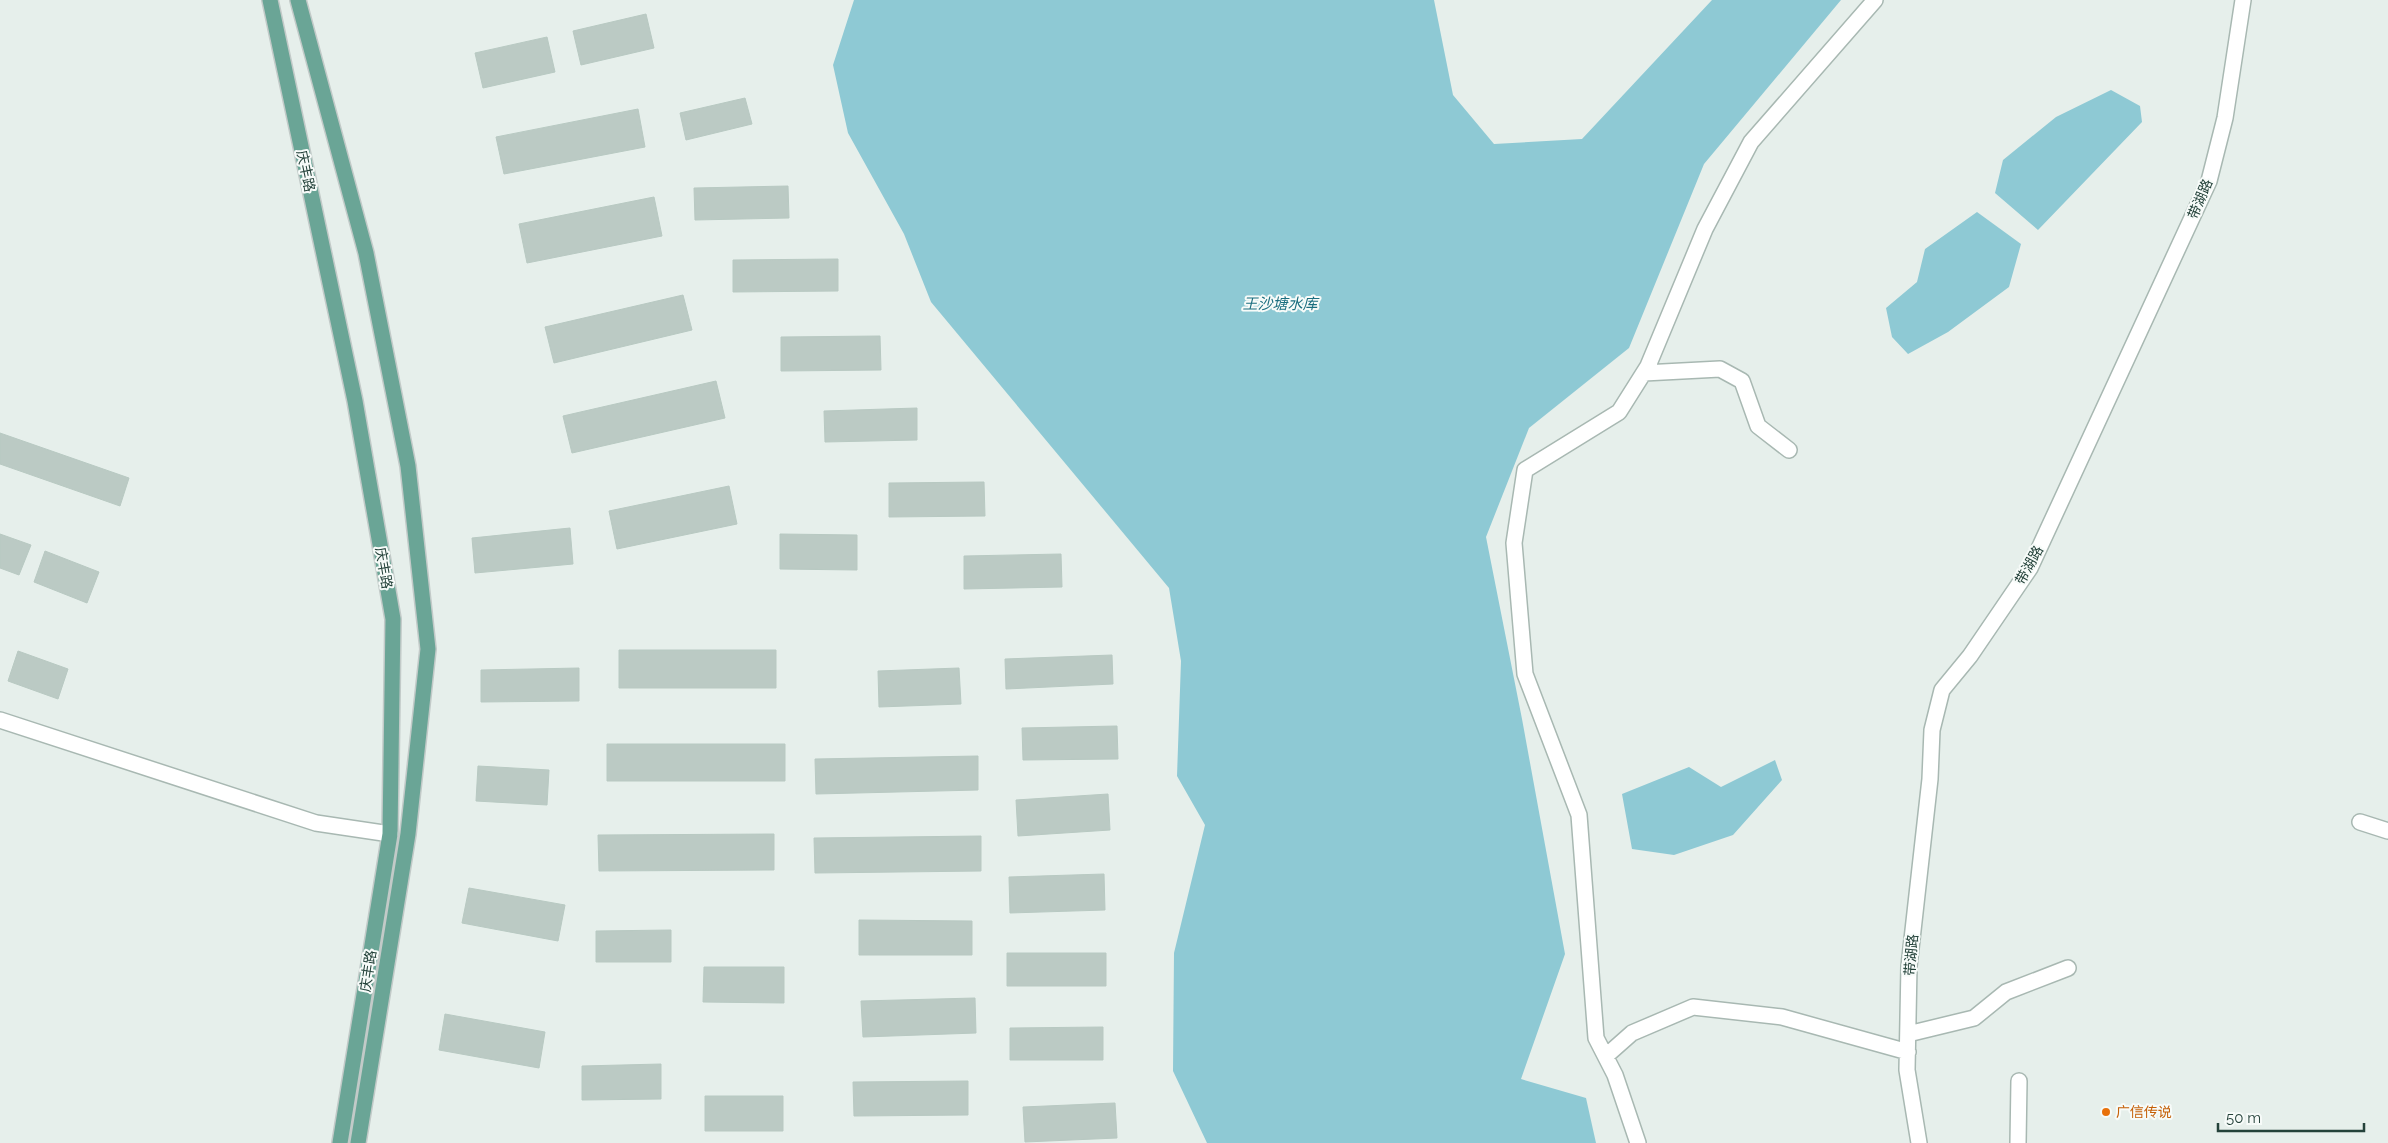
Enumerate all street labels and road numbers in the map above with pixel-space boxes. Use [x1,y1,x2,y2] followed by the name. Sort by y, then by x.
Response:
[294,149,318,193] street label: 庆丰路
[2184,177,2216,221] street label: 带湖路
[2012,543,2046,587] street label: 带湖路
[372,546,396,590] street label: 庆丰路
[1901,933,1921,977] street label: 带湖路
[357,949,379,993] street label: 庆丰路

